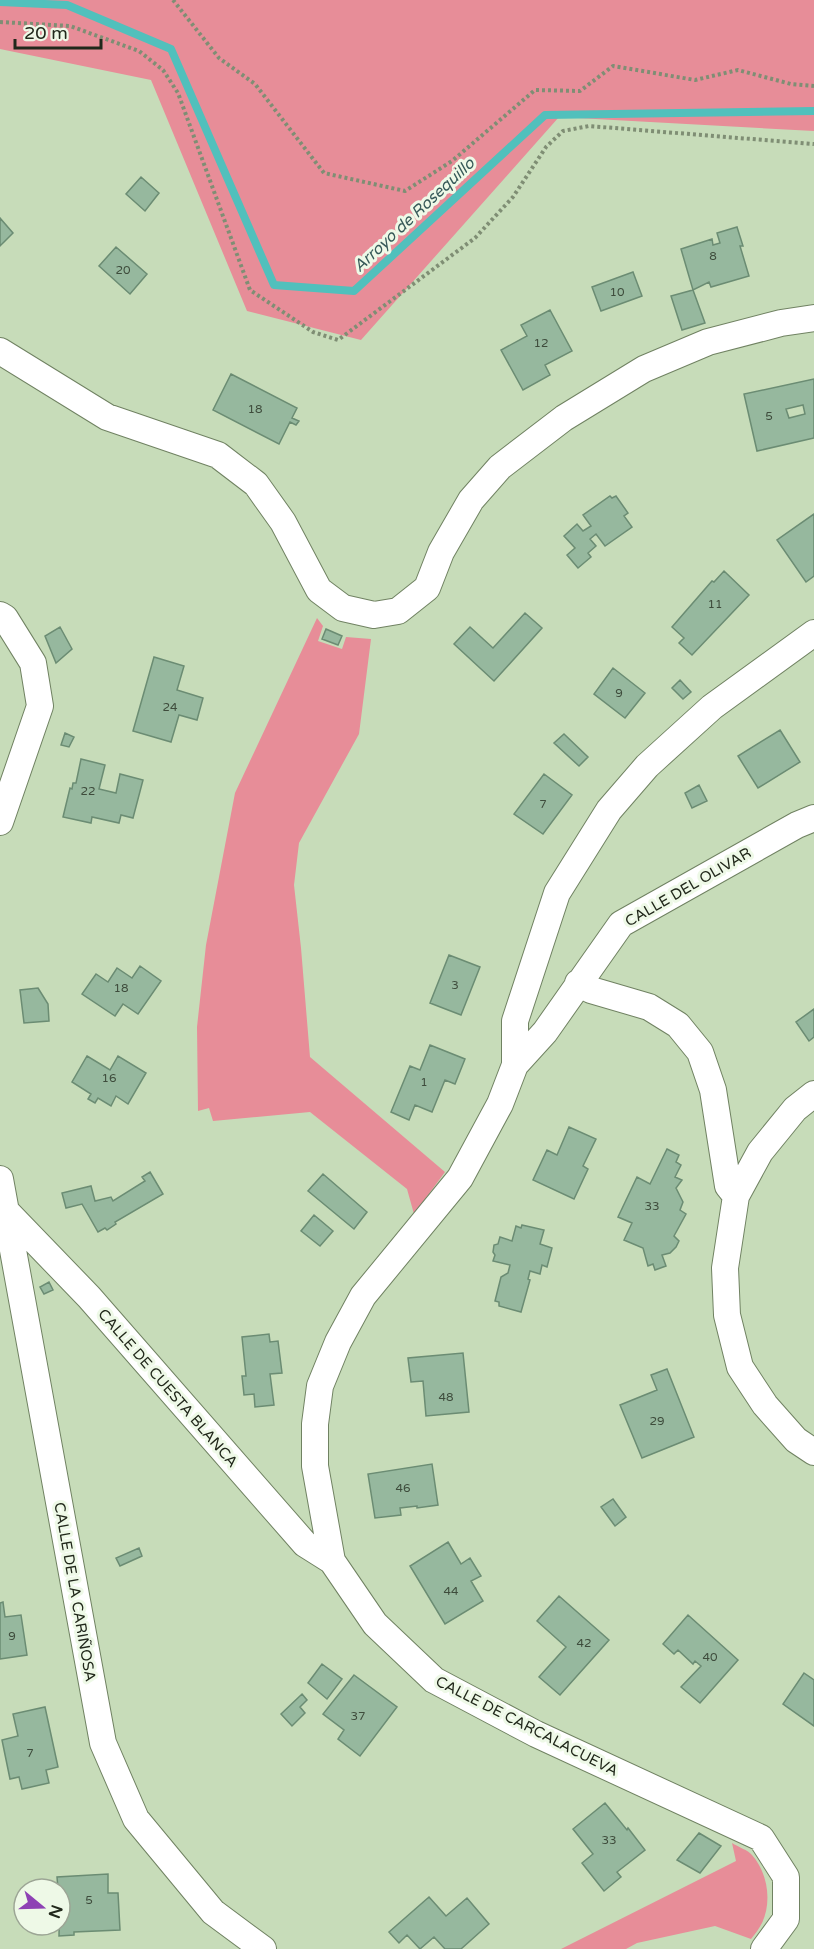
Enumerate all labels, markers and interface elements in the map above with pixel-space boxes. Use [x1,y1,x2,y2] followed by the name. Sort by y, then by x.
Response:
[15,12,100,50] scale bar
[24,22,68,44] text: 20 m
[349,153,480,276] water label: Arroyo de Rosequillo
[709,249,717,263] house number: 8
[115,263,131,277] house number: 20
[609,285,625,299] house number: 10
[533,336,549,350] house number: 12
[247,402,263,416] house number: 18
[765,409,773,423] house number: 5
[707,597,723,611] house number: 11
[615,686,623,700] house number: 9
[162,700,178,714] house number: 24
[80,784,96,798] house number: 22
[539,797,547,811] house number: 7
[622,844,754,930] street label: CALLE DEL OLIVAR
[451,978,459,992] house number: 3
[113,981,129,995] house number: 18
[101,1071,117,1085] house number: 16
[420,1075,428,1089] house number: 1
[644,1199,660,1213] house number: 33
[94,1305,242,1471] street label: CALLE DE CUESTA BLANCA
[438,1390,454,1404] house number: 48
[649,1414,665,1428] house number: 29
[395,1481,411,1495] house number: 46
[50,1501,100,1683] street label: CALLE DE LA CARIÑOSA
[443,1584,459,1598] house number: 44
[8,1629,16,1643] house number: 9
[576,1636,592,1650] house number: 42
[702,1650,718,1664] house number: 40
[433,1672,621,1780] street label: CALLE DE CARCALACUEVA
[350,1709,366,1723] house number: 37
[26,1746,34,1760] house number: 7
[601,1833,617,1847] house number: 33
[12,1877,72,1937] north arrow
[85,1893,93,1907] house number: 5
[44,1902,67,1921] text: N

